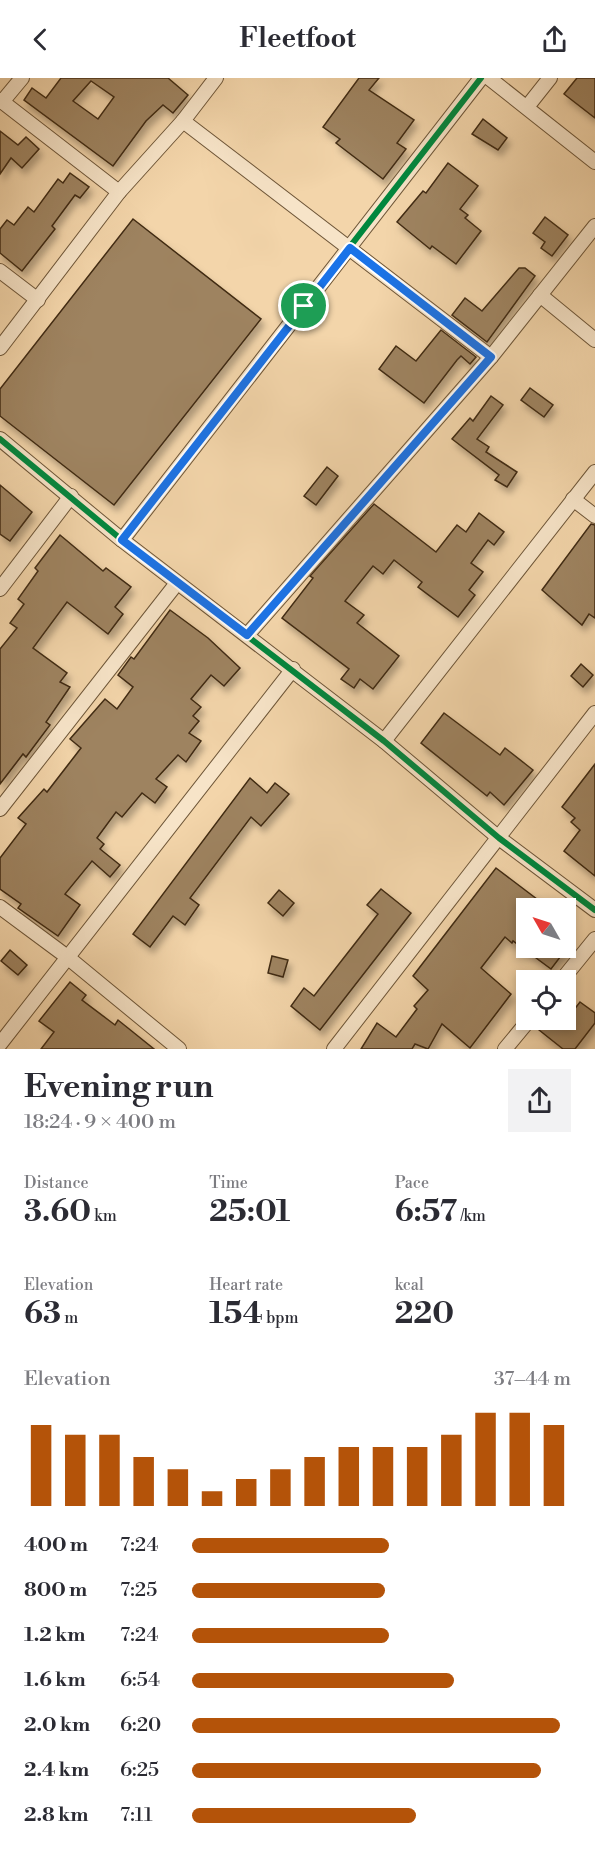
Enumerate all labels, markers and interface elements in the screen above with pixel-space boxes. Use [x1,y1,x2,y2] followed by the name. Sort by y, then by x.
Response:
[239,22,356,56] text: Fleetfoot
[24,23,57,56] icon: back
[538,23,571,56] icon: share
[278,280,329,331] pin
[287,289,320,322] icon: arrive
[516,898,576,958] north arrow
[516,898,576,1030] map controls
[516,970,576,1030] button: locate
[24,1067,213,1108] text: Evening run
[508,1069,571,1132] button: share
[24,1110,176,1135] text: 18:24 · 9 × 400 m
[24,1173,89,1193] text: Distance
[209,1173,248,1193] text: Time
[395,1173,429,1193] text: Pace
[24,1193,91,1231] text: 3.60
[209,1193,290,1231] text: 25:01
[395,1193,457,1231] text: 6:57
[91,1206,117,1226] text: km
[457,1206,486,1226] text: /km
[24,1275,93,1295] text: Elevation
[209,1275,283,1295] text: Heart rate
[395,1275,424,1295] text: kcal
[24,1295,61,1333] text: 63
[209,1295,263,1333] text: 154
[395,1295,454,1333] text: 220
[61,1308,78,1328] text: m
[263,1308,299,1328] text: bpm
[24,1367,111,1392] text: Elevation
[494,1367,571,1392] text: 37–44 m
[24,1533,88,1558] text: 400 m
[120,1533,158,1558] text: 7:24
[24,1578,87,1603] text: 800 m
[120,1578,157,1603] text: 7:25
[24,1623,86,1648] text: 1.2 km
[120,1623,158,1648] text: 7:24
[24,1668,86,1693] text: 1.6 km
[120,1668,160,1693] text: 6:54
[24,1713,90,1738] text: 2.0 km
[120,1713,161,1738] text: 6:20
[24,1758,89,1783] text: 2.4 km
[120,1758,159,1783] text: 6:25
[24,1803,88,1828] text: 2.8 km
[120,1803,153,1828] text: 7:11

